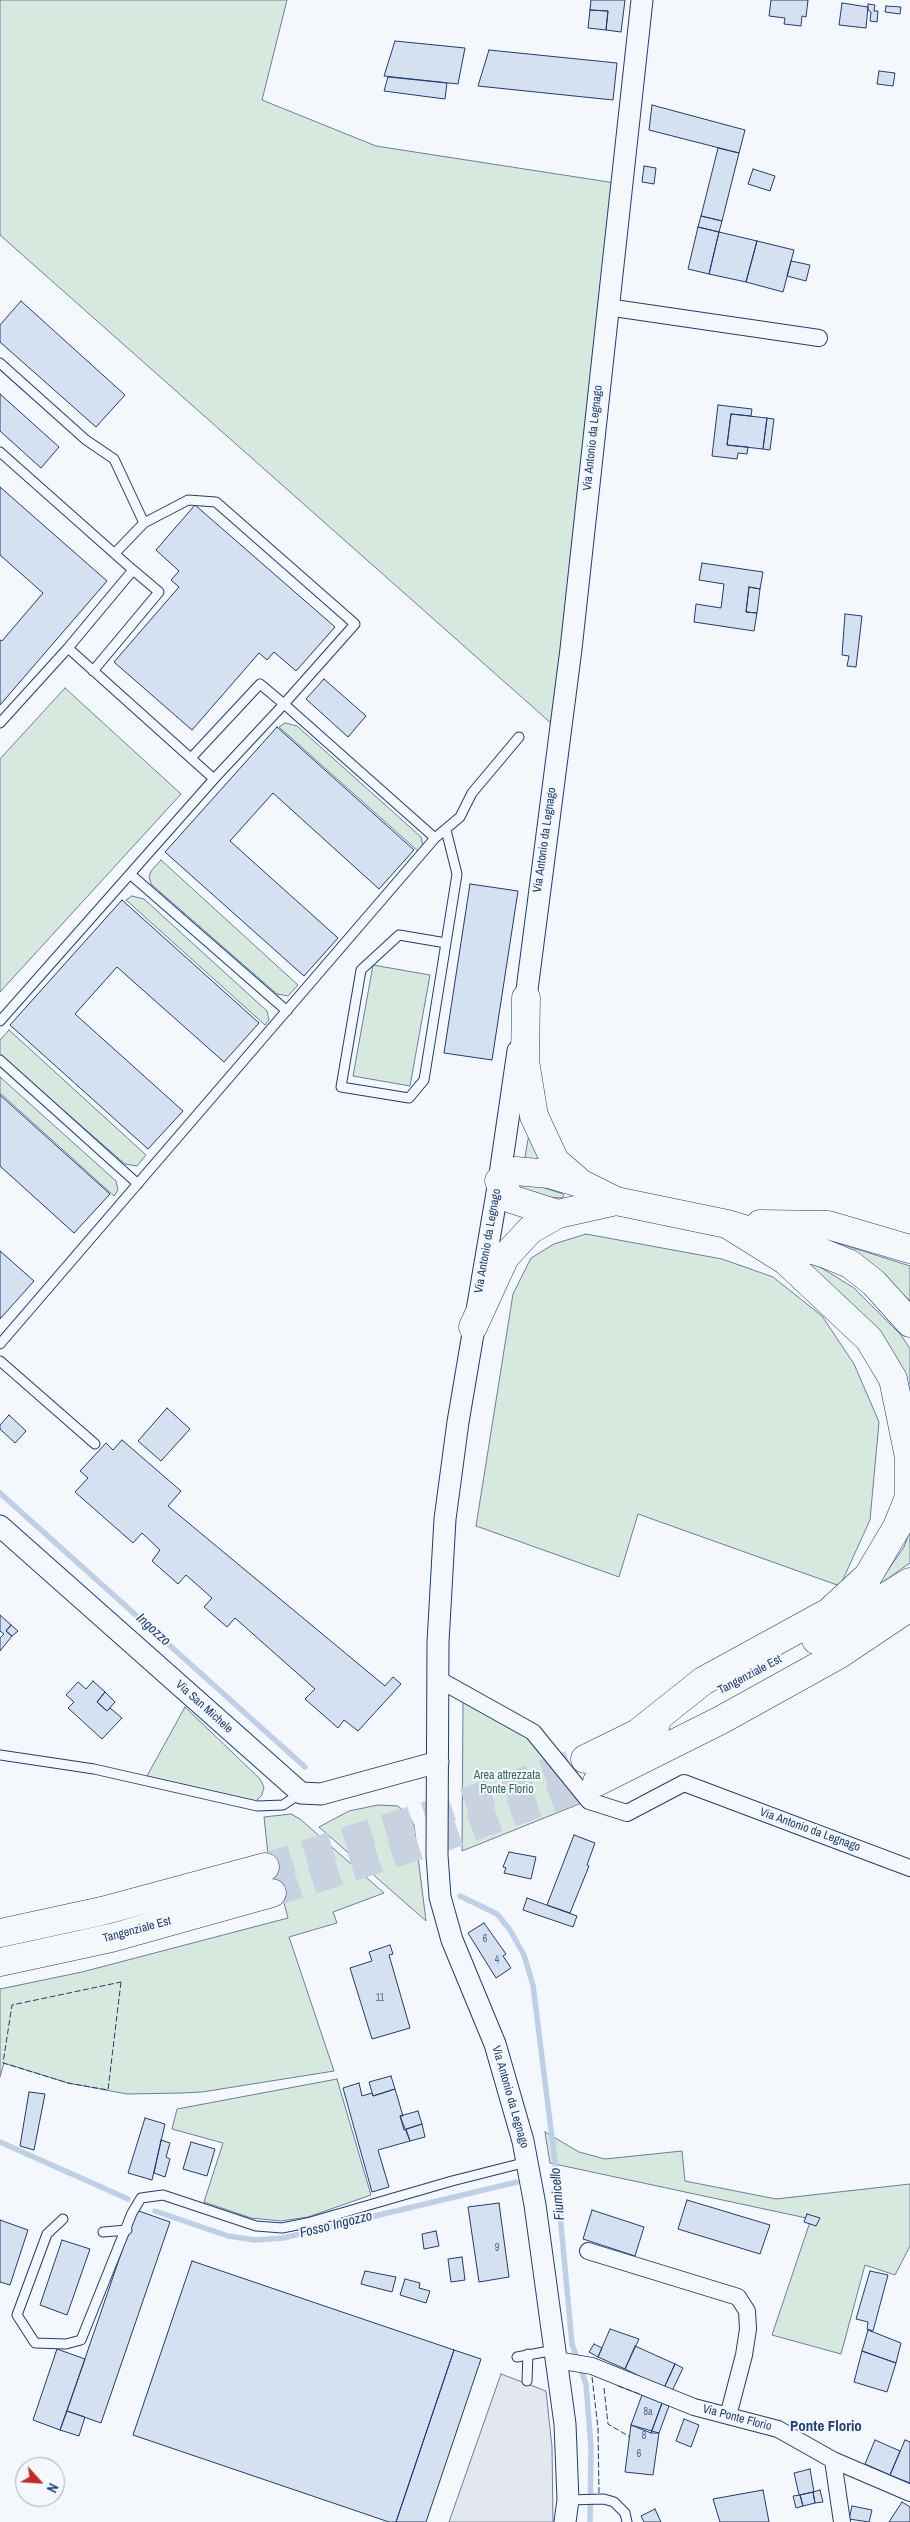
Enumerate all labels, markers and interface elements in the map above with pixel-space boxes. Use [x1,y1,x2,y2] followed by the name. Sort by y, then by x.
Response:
[580,385,606,491] street label: Via Antonio da Legnago
[530,787,560,893] street label: Via Antonio da Legnago
[472,1188,504,1294] street label: Via Antonio da Legnago
[132,1610,174,1650] water label: Ingozzo
[716,1652,784,1698] street label: Tangenziale Est
[172,1678,236,1736] street label: Via San Michele
[474,1769,540,1797] park label: Area attrezzata Ponte Florio
[758,1805,862,1855] street label: Via Antonio da Legnago
[101,1914,173,1946] street label: Tangenziale Est
[483,1933,487,1945] house number: 6
[495,1954,499,1966] house number: 4
[376,1992,384,2004] house number: 11
[488,2044,532,2150] street label: Via Antonio da Legnago
[547,2167,569,2221] water label: Fiumicello
[298,2208,374,2242] water label: Fosso Ingozzo
[495,2242,499,2254] house number: 9
[701,2402,773,2434] street label: Via Ponte Florio
[643,2406,653,2418] house number: 8a
[790,2418,862,2436] district label: Ponte Florio
[642,2430,646,2442] house number: 8
[637,2448,641,2460] house number: 6
[15,2457,65,2507] north arrow
[43,2480,62,2496] text: N

